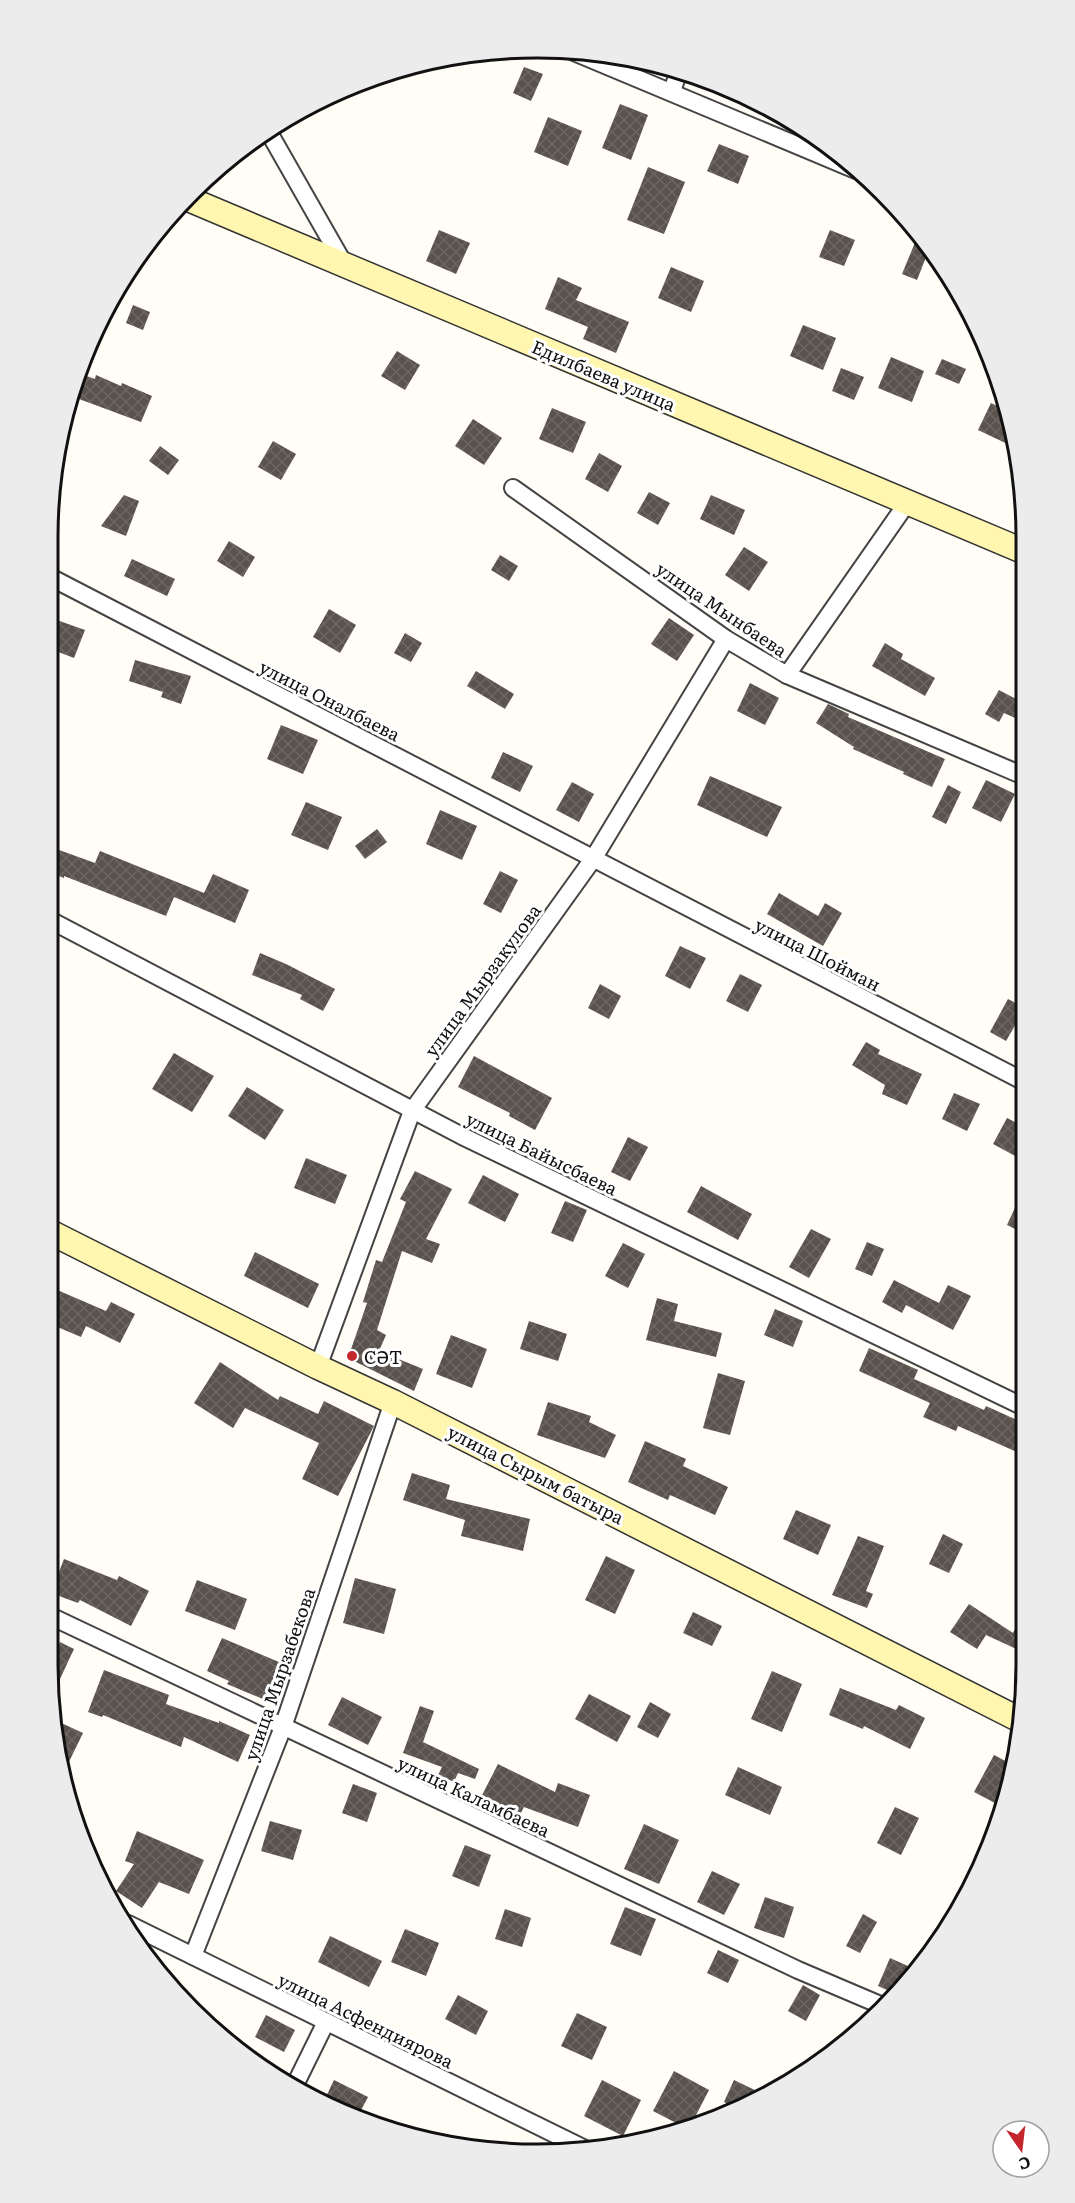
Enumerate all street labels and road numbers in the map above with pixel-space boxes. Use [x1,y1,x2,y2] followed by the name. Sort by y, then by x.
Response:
[528,333,680,418] street label: Едилбаева улица
[651,555,793,663] street label: улица Мынбаева
[255,653,405,747] street label: улица Оналбаева
[417,898,547,1062] street label: улица Мырзакулова
[750,911,886,997] street label: улица Шойман
[462,1105,623,1202] street label: улица Байысбаева
[443,1418,629,1530] street label: улица Сырым батыра
[237,1583,321,1764] street label: улица Мырзабекова
[393,1749,555,1843] street label: улица Каламбаева
[274,1966,459,2074] street label: улица Асфендиярова

